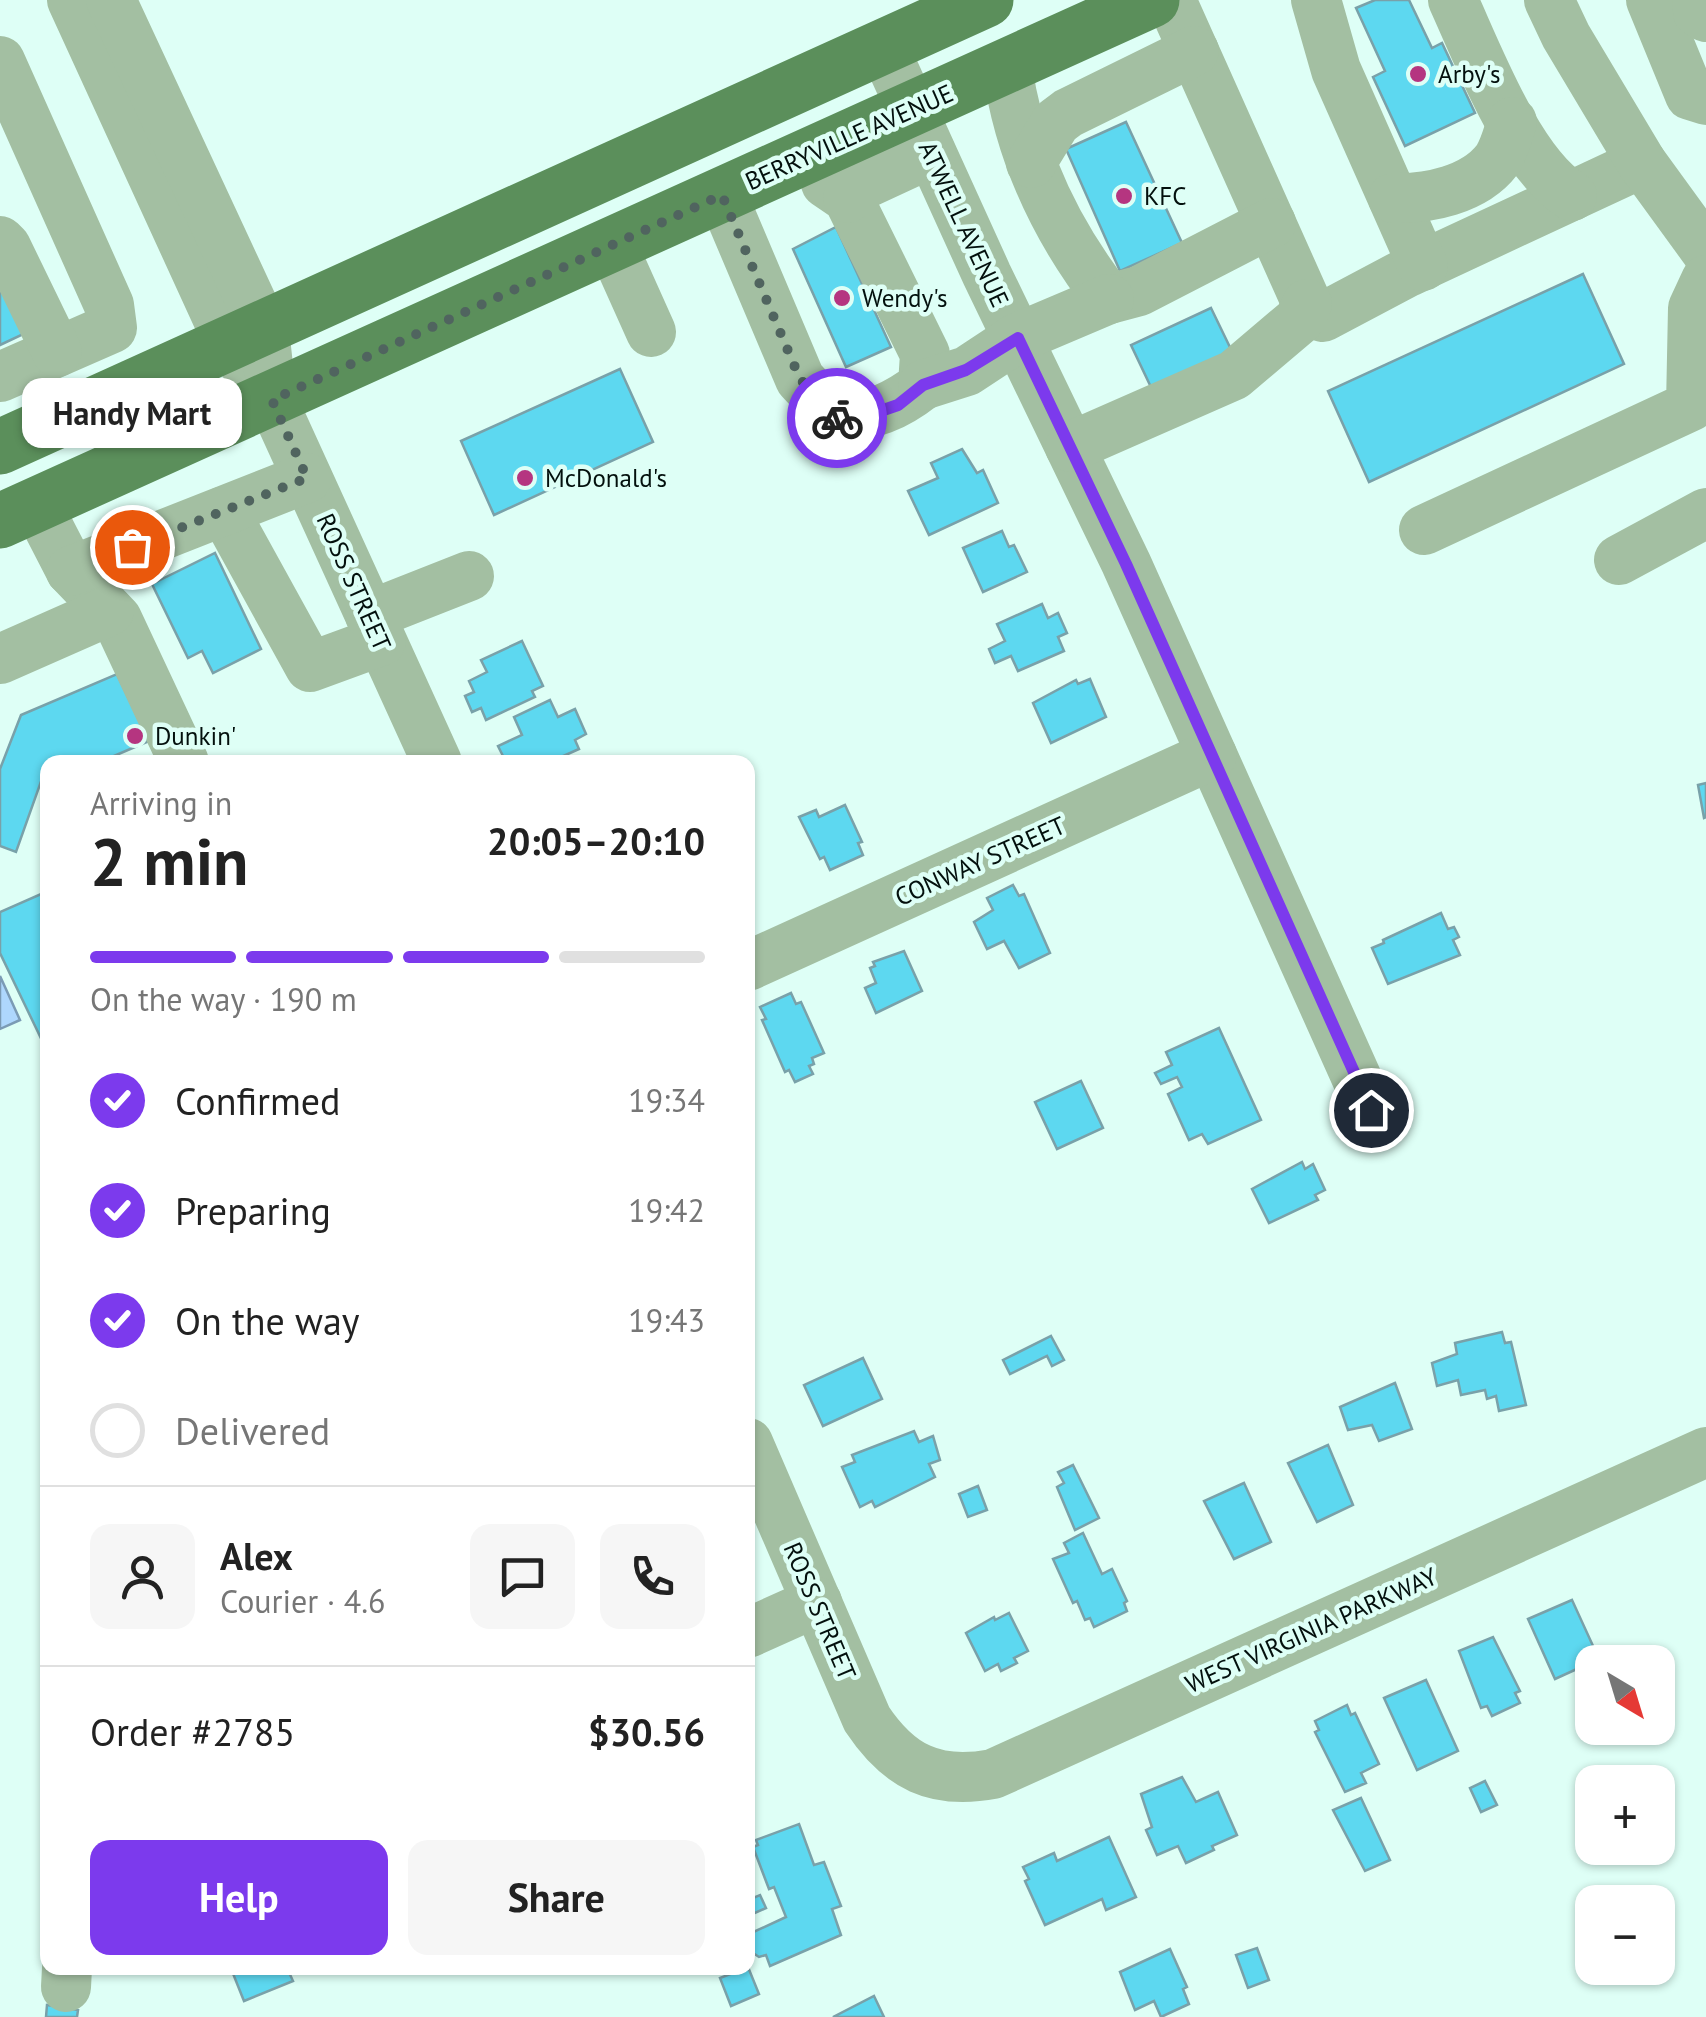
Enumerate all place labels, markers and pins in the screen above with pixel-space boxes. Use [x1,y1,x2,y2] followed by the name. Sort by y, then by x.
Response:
[1438,58,1500,90] place label: Arby's
[1407,63,1429,85] marker: Arby's
[1144,180,1186,212] place label: KFC
[1113,185,1135,207] marker: KFC
[862,282,948,314] place label: Wendy's
[831,287,853,309] marker: Wendy's
[22,377,242,447] callout: Handy Mart
[545,462,667,494] place label: McDonald's
[514,467,536,489] marker: McDonald's
[90,505,175,590] pin
[155,720,236,752] place label: Dunkin'
[124,725,146,747] marker: Dunkin'
[1329,1068,1414,1153] pin

